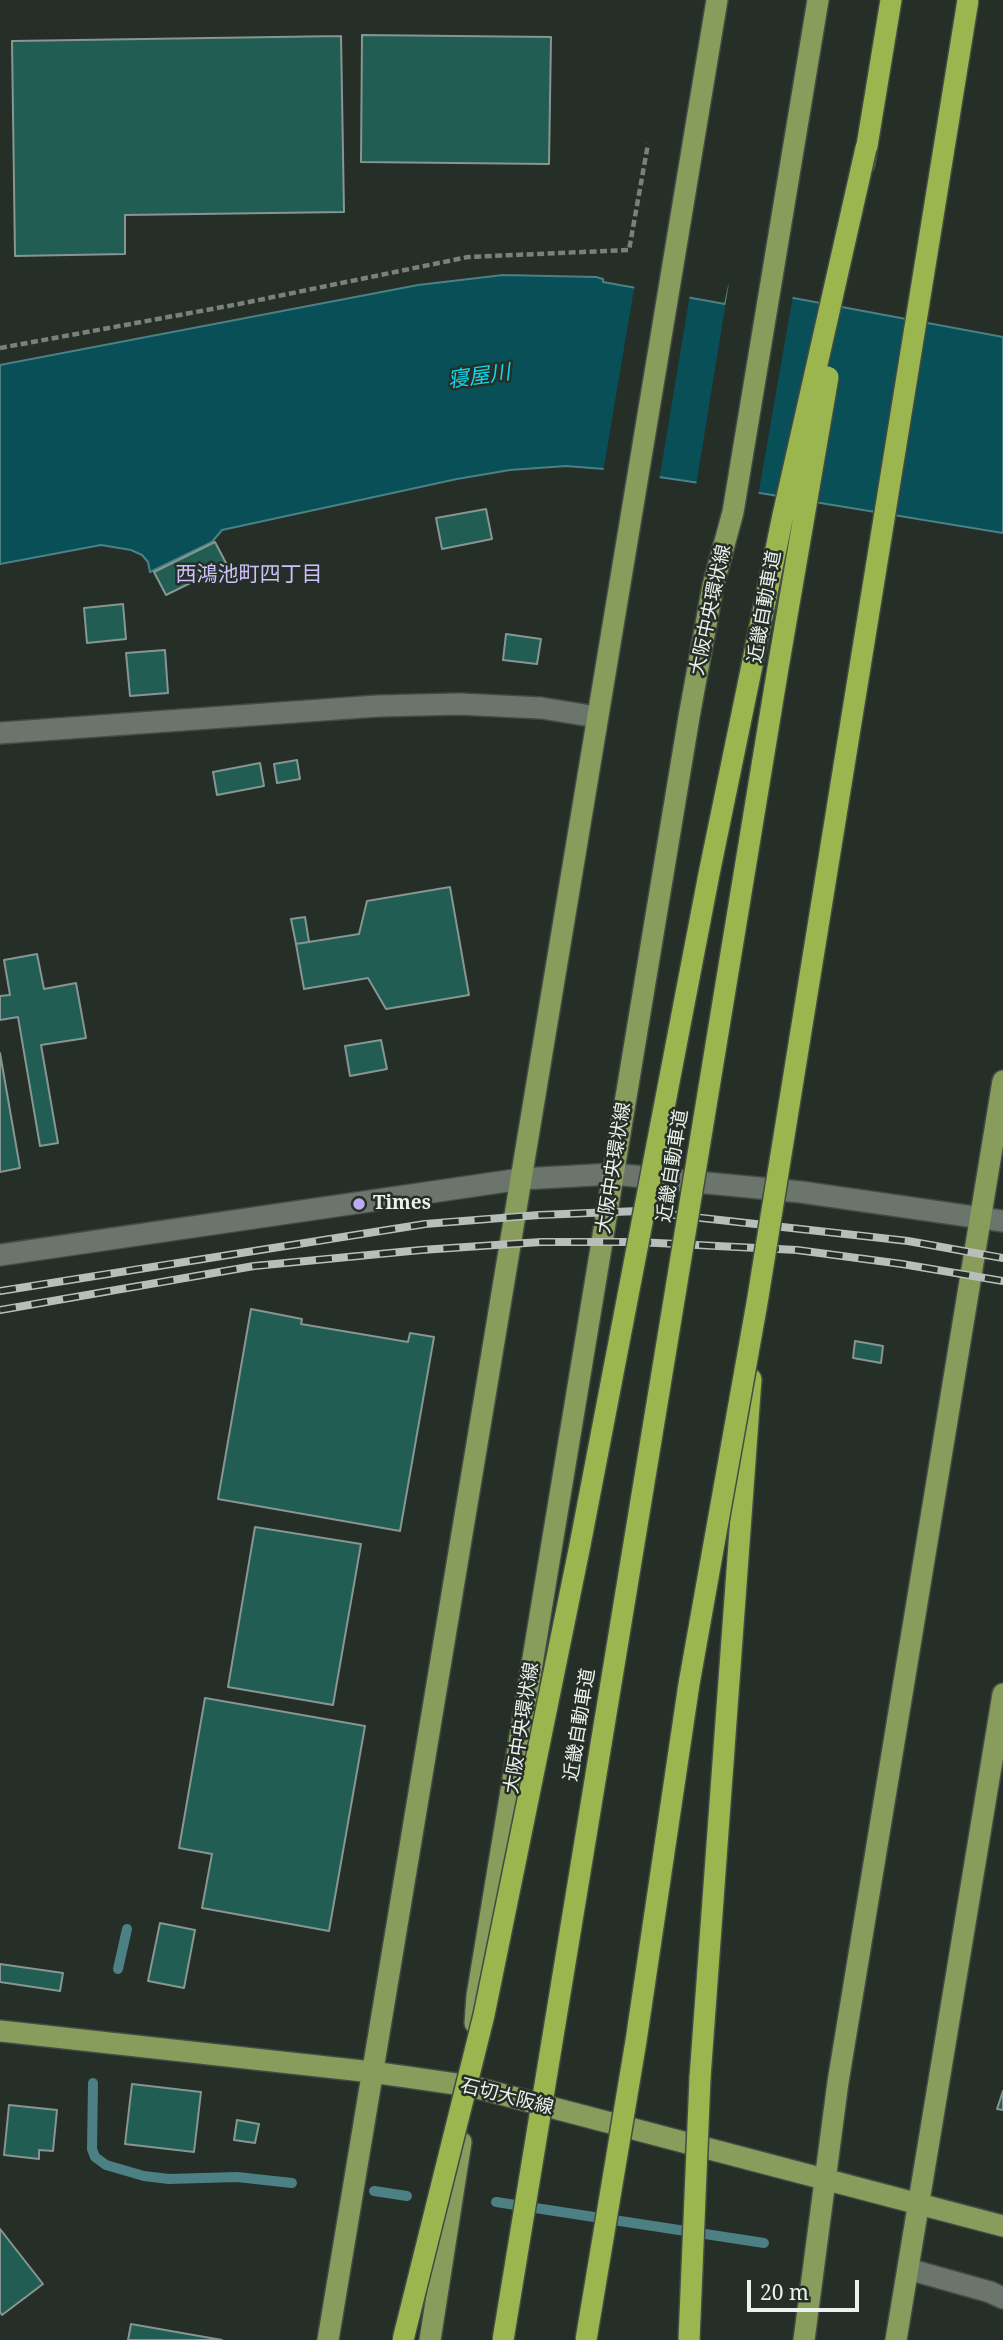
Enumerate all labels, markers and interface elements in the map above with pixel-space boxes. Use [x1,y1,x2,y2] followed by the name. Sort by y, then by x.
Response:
[446,360,512,394] water label: 寝屋川
[686,543,736,677] street label: 大阪中央環状線
[744,549,786,665] street label: 近畿自動車道
[176,562,322,588] district label: 西鴻池町四丁目
[592,1101,636,1235] street label: 大阪中央環状線
[653,1108,693,1224] street label: 近畿自動車道
[373,1193,431,1215] place label: Times
[351,1196,367,1212] marker: Times
[500,1661,544,1795] street label: 大阪中央環状線
[560,1667,600,1783] street label: 近畿自動車道
[458,2074,556,2120] street label: 石切大阪線
[751,2266,863,2310] scale bar
[760,2278,809,2306] text: 20 m

